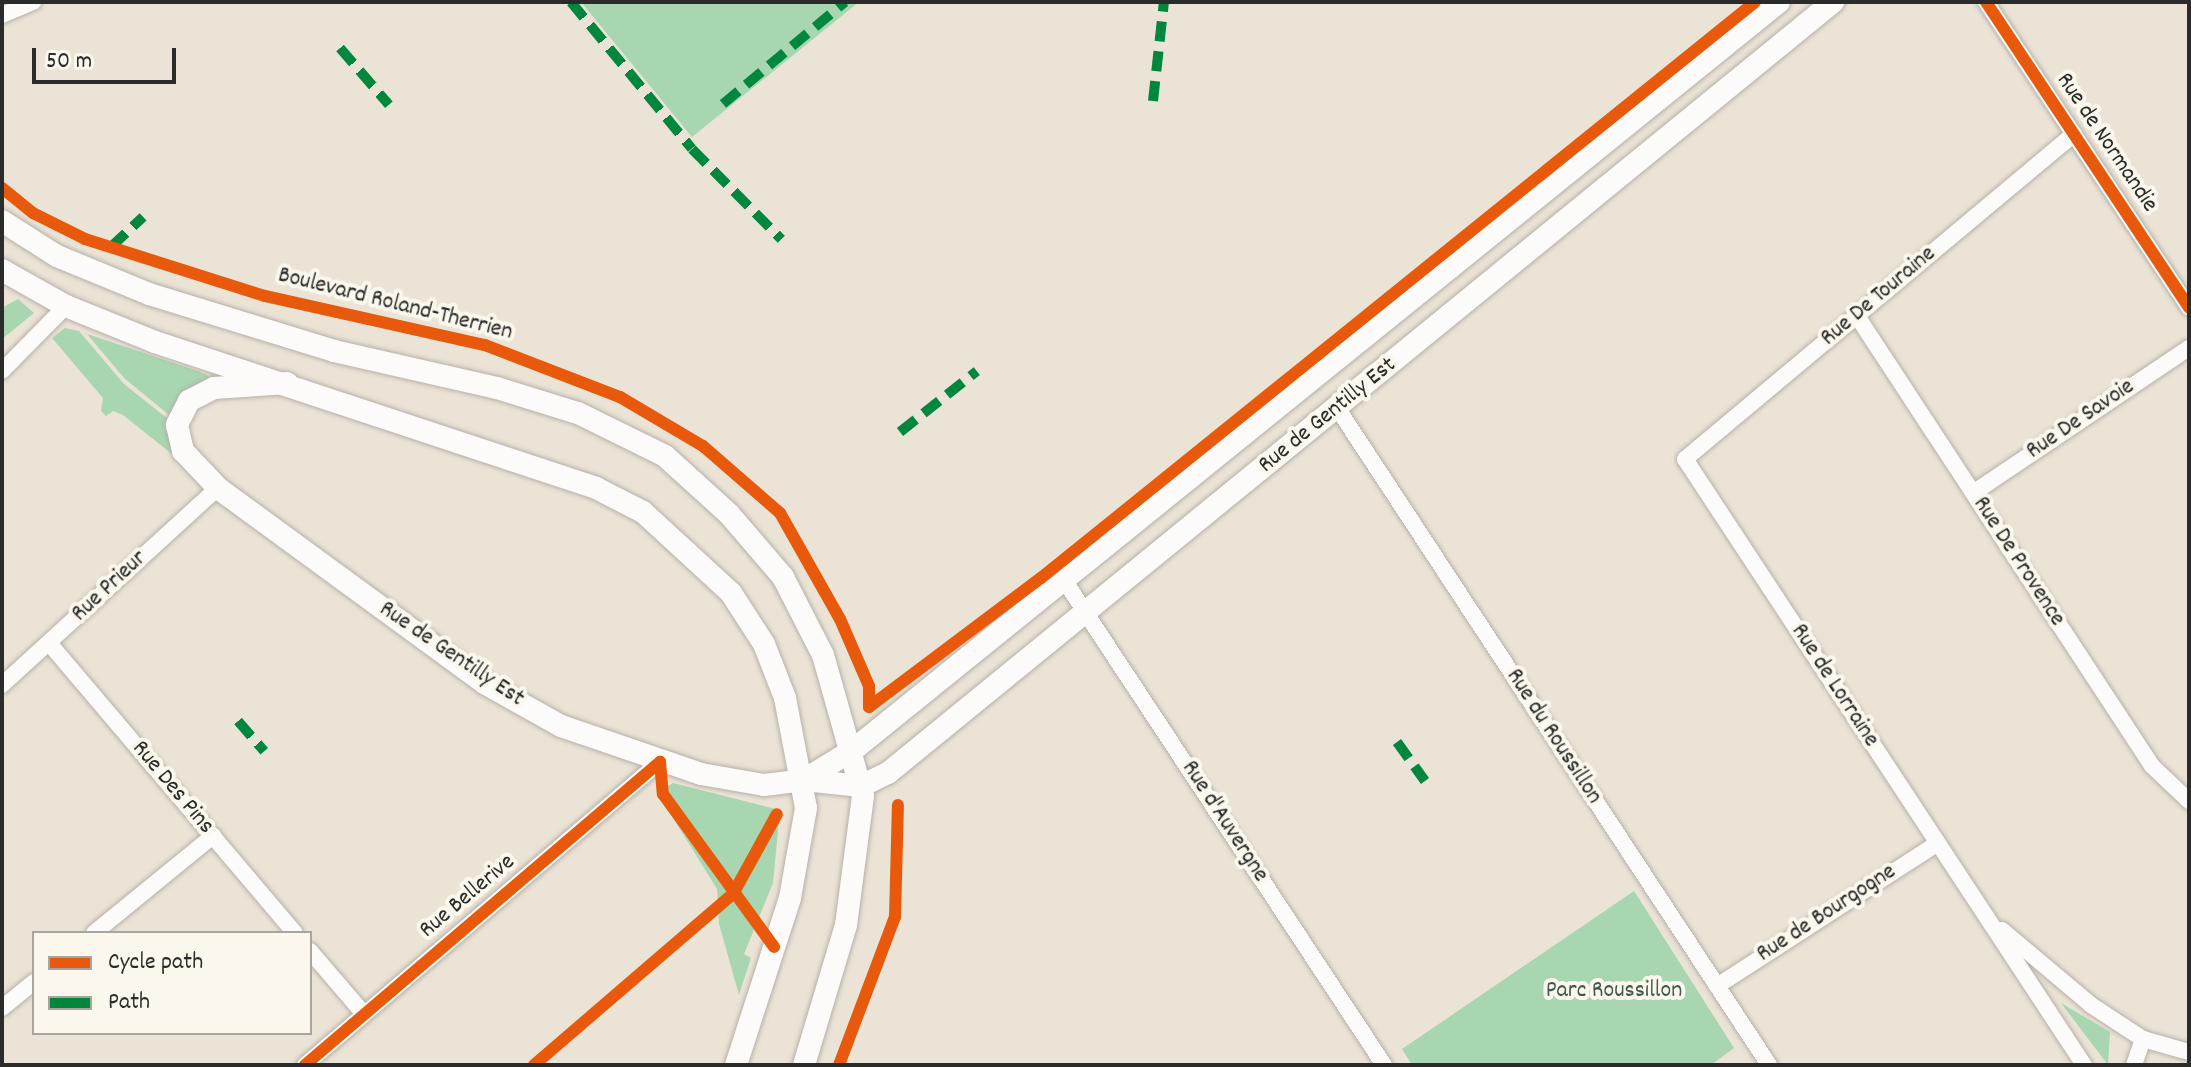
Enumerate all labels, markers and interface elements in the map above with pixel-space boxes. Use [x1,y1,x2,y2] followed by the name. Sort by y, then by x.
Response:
[36,32,180,82] scale bar
[46,45,92,79] text: 50 m
[2049,68,2163,218] street label: Rue de Normandie
[1816,241,1942,353] street label: Rue De Touraine
[275,262,515,348] street label: Boulevard Roland-Therrien
[1253,352,1403,480] street label: Rue de Gentilly Est
[2022,373,2140,467] street label: Rue De Savoie
[1965,492,2071,632] street label: Rue De Provence
[67,545,153,629] street label: Rue Prieur
[373,596,529,714] street label: Rue de Gentilly Est
[1784,619,1884,753] street label: Rue de Lorraine
[1499,664,1607,810] street label: Rue du Roussillon
[125,735,219,841] street label: Rue Des Pins
[1174,756,1274,888] street label: Rue d'Auvergne
[414,849,522,945] street label: Rue Bellerive
[1752,858,1902,970] street label: Rue de Bourgogne
[32,931,312,1035] legend
[108,946,203,980] text: Cycle path
[1546,978,1682,1006] park label: Parc Roussillon
[108,986,150,1020] text: Path

